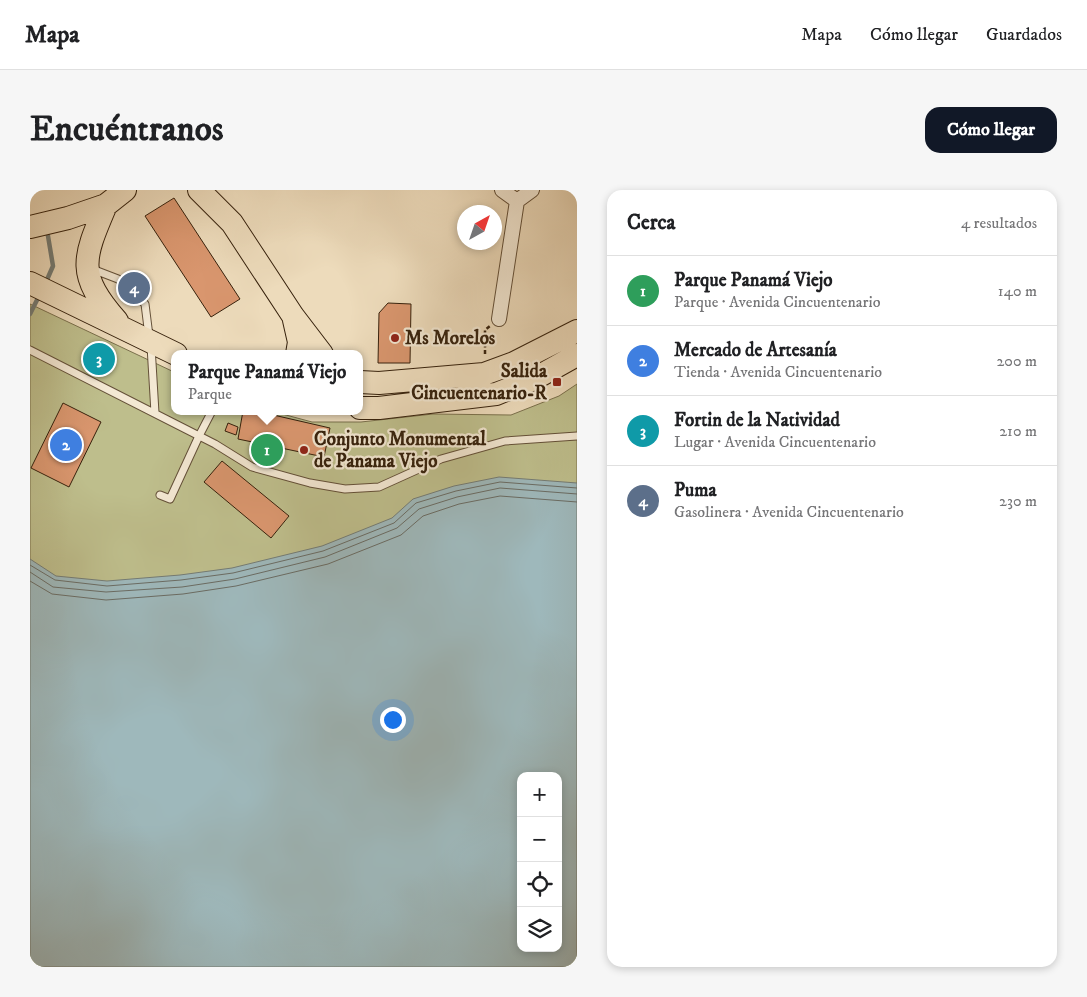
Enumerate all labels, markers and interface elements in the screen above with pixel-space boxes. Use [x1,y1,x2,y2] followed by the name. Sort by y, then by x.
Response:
[25,20,79,50] text: Mapa
[801,24,842,46] text: Mapa
[870,24,958,46] text: Cómo llegar
[986,24,1062,46] text: Guardados
[925,107,1057,153] button: Cómo llegar
[30,108,224,152] text: Encuéntranos
[457,205,502,250] north arrow
[627,210,675,236] text: Cerca
[961,213,1037,233] text: 4 resultados
[118,269,150,307] pin: 4
[674,269,833,292] text: Parque Panamá Viejo
[640,281,646,301] text: 1
[998,281,1037,301] text: 140 m
[674,292,880,312] text: Parque · Avenida Cincuentenario
[405,327,496,350] place label: Ms Morelos
[389,332,401,344] marker: Ms Morelos
[674,339,837,362] text: Mercado de Artesanía
[83,340,115,378] pin: 3
[171,350,363,415] popup
[639,351,647,371] text: 2
[996,351,1037,371] text: 200 m
[411,360,548,405] place label: Salida Cincuentenario-R
[188,361,346,384] text: Parque Panamá Viejo
[674,362,882,382] text: Tienda · Avenida Cincuentenario
[551,376,563,388] marker: Salida Cincuentenario-R
[188,384,232,404] text: Parque
[674,409,840,432] text: Fortin de la Natividad
[640,421,646,441] text: 3
[999,421,1037,441] text: 210 m
[50,426,82,464] pin: 2
[314,428,486,474] place label: Conjunto Monumental de Panama Viejo
[251,431,283,469] pin: 1
[674,432,876,452] text: Lugar · Avenida Cincuentenario
[298,444,310,456] marker: Conjunto Monumental de Panama Viejo
[674,479,717,502] text: Puma
[638,491,648,511] text: 4
[999,491,1037,511] text: 230 m
[674,502,904,522] text: Gasolinera · Avenida Cincuentenario
[380,707,406,733] your location
[517,772,562,952] map controls
[517,772,562,817] button: +
[517,817,562,862] button: −
[517,862,562,907] button: locate
[517,907,562,952] button: layers

